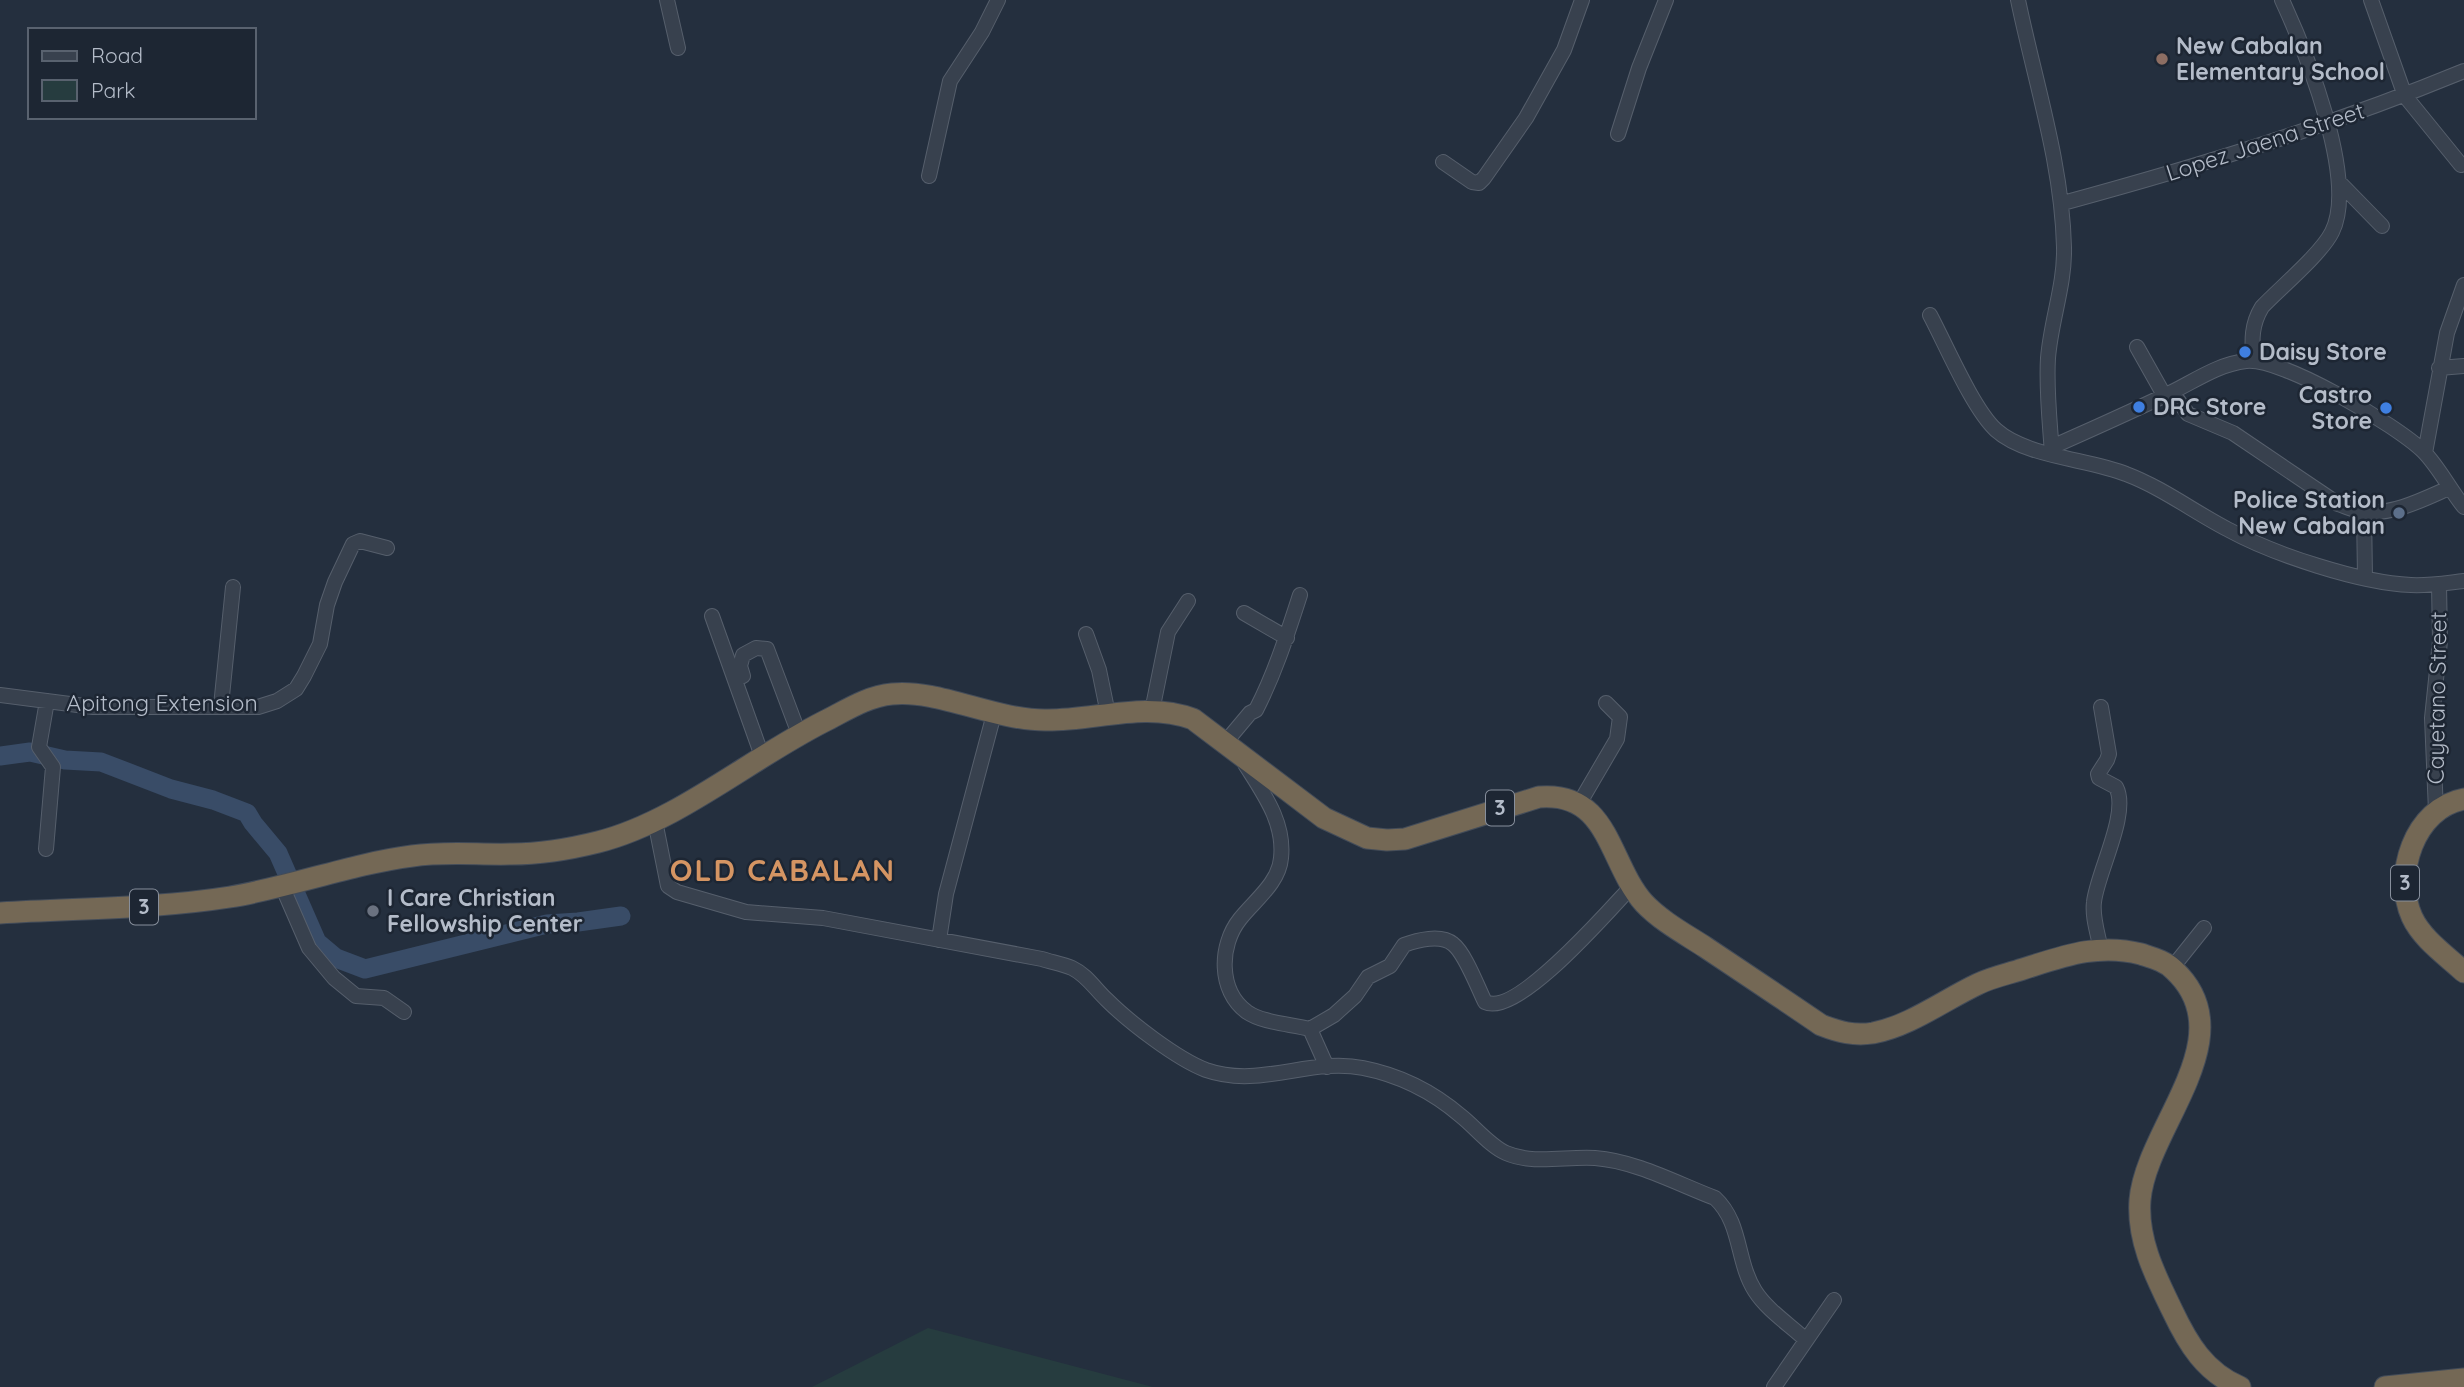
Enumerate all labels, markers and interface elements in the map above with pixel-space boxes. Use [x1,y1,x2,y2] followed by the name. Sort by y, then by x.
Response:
[28,28,256,119] legend
[2176,31,2385,86] place label: New Cabalan Elementary School
[91,42,143,68] text: Road
[2154,51,2170,67] marker: New Cabalan Elementary School
[91,77,135,103] text: Park
[2162,96,2368,187] street label: Lopez Jaena Street
[2259,337,2387,366] place label: Daisy Store
[2237,344,2253,360] marker: Daisy Store
[2299,380,2372,435] place label: Castro Store
[2153,392,2266,421] place label: DRC Store
[2131,399,2147,415] marker: DRC Store
[2378,400,2394,416] marker: Castro Store
[2233,485,2385,540] place label: Police Station New Cabalan
[2391,505,2407,521] marker: Police Station New Cabalan
[2420,611,2453,785] street label: Cayetano Street
[66,688,258,717] street label: Apitong Extension
[1486,790,1514,826] road number: 3
[670,851,896,889] district label: OLD CABALAN
[2391,866,2419,900] road number: 3
[387,883,583,938] place label: I Care Christian Fellowship Center
[130,890,158,925] road number: 3
[365,903,381,919] marker: I Care Christian Fellowship Center

